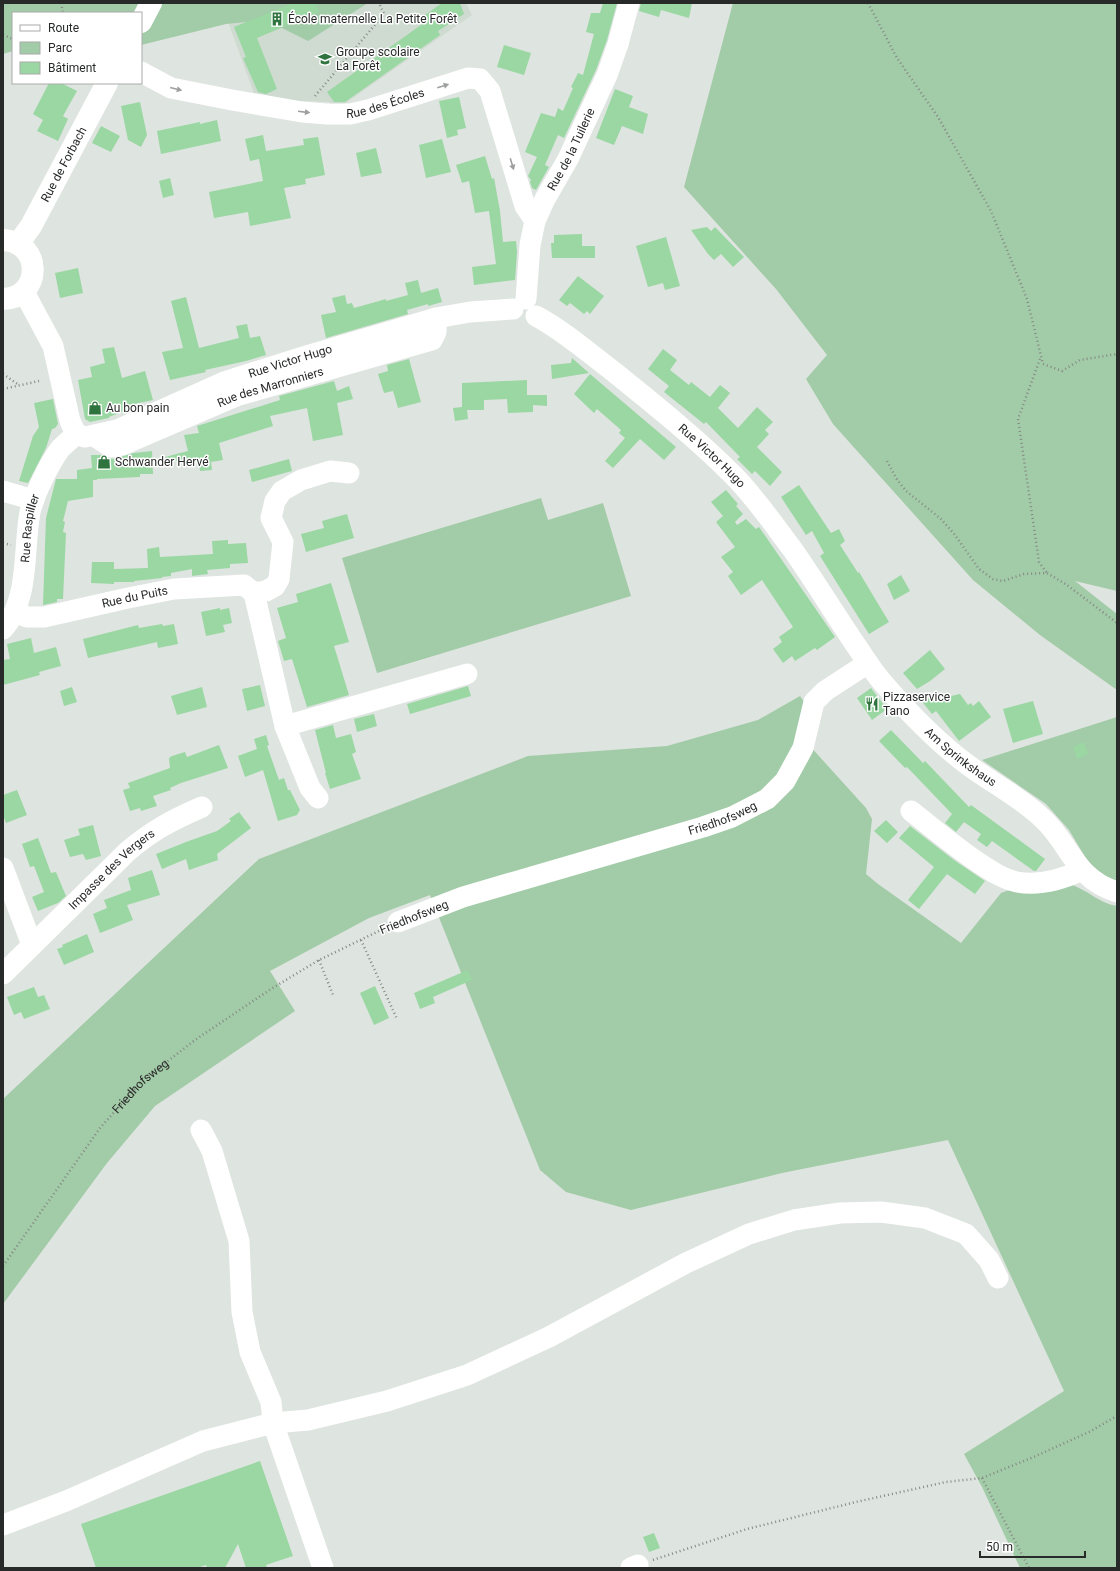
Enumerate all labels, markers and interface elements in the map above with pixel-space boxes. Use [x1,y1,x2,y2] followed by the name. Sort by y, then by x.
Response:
[269,11,285,27] building icon: École maternelle La Petite Forêt
[288,11,457,26] place label: École maternelle La Petite Forêt
[12,12,142,84] legend
[48,21,79,35] text: Route
[48,41,72,55] text: Parc
[336,45,420,73] place label: Groupe scolaire La Forêt
[317,51,333,67] school or university icon: Groupe scolaire La Forêt
[48,61,96,75] text: Bâtiment
[438,83,450,89] one-way arrow
[346,85,426,121] street label: Rue des Écoles
[170,86,182,92] one-way arrow
[544,106,598,193] street label: Rue de la Tuilerie
[298,109,310,115] one-way arrow
[38,124,89,204] street label: Rue de Forbach
[509,159,515,171] one-way arrow
[247,342,334,381] street label: Rue Victor Hugo
[215,364,325,410] street label: Rue des Marronniers
[87,400,103,416] shop icon: Au bon pain
[106,401,169,415] place label: Au bon pain
[675,421,748,491] street label: Rue Victor Hugo
[96,454,112,470] shop icon: Schwander Hervé
[115,455,209,469] place label: Schwander Hervé
[18,492,42,563] street label: Rue Raspiller
[100,583,169,611] street label: Rue du Puits
[883,690,950,718] place label: Pizzaservice Tano
[864,696,880,712] restaurant icon: Pizzaservice Tano
[922,725,999,789] street label: Am Sprinkshaus
[687,798,759,838] street label: Friedhofsweg
[66,826,157,912] street label: Impasse des Vergers
[378,897,450,937] street label: Friedhofsweg
[109,1056,171,1116] street label: Friedhofsweg
[980,1533,1085,1559] scale bar
[986,1540,1013,1554] text: 50 m

